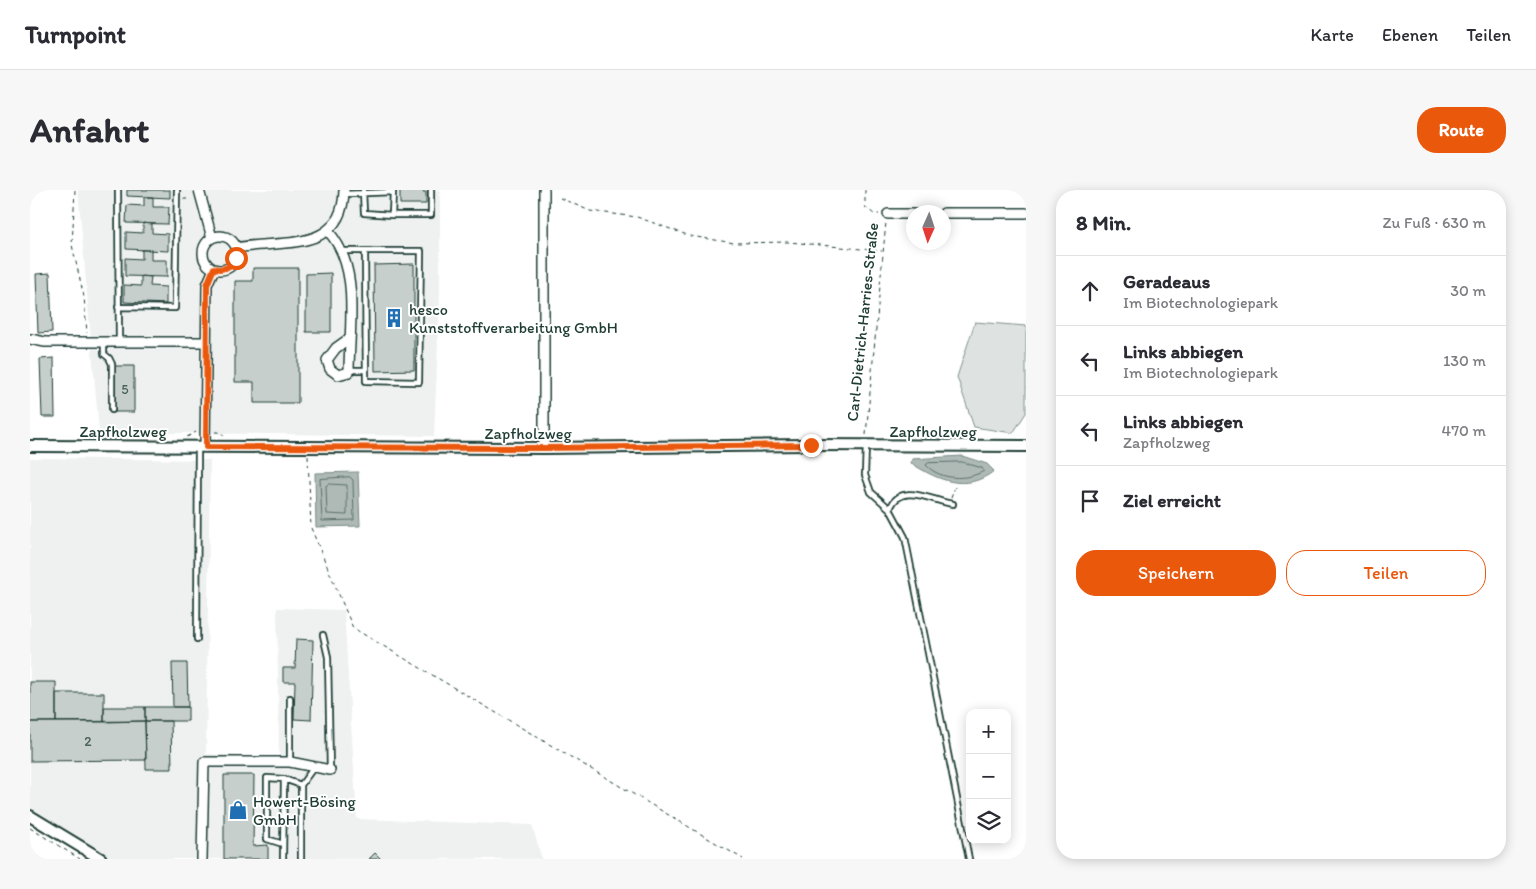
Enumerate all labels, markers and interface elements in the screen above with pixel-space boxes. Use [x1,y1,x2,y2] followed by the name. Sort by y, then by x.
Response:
[25,20,126,49] text: Turnpoint
[1311,24,1354,46] text: Karte
[1382,24,1438,46] text: Ebenen
[1466,24,1511,46] text: Teilen
[1417,107,1506,153] button: Route
[30,109,149,151] text: Anfahrt
[906,205,951,250] north arrow
[1076,210,1131,235] text: 8 Min.
[1382,213,1486,232] text: Zu Fuß · 630 m
[843,222,882,422] street label: Carl-Dietrich-Harries-Straße
[225,247,248,270] route start
[1123,270,1210,293] text: Geradeaus
[1076,277,1104,305] icon: ahead
[1450,281,1486,300] text: 30 m
[1123,293,1278,312] text: Im Biotechnologiepark
[409,300,618,337] place label: hesco Kunststoffverarbeitung GmbH
[383,307,405,329] building icon: hesco Kunststoffverarbeitung GmbH
[1123,340,1243,363] text: Links abbiegen
[1076,347,1104,375] icon: left
[1443,351,1486,370] text: 130 m
[1123,363,1278,382] text: Im Biotechnologiepark
[121,381,129,398] house number: 5
[1123,410,1243,433] text: Links abbiegen
[1076,417,1104,445] icon: left
[1442,421,1486,440] text: 470 m
[79,422,167,441] street label: Zapfholzweg
[889,422,977,441] street label: Zapfholzweg
[484,424,572,443] street label: Zapfholzweg
[1123,433,1210,452] text: Zapfholzweg
[800,434,823,457] route end
[1076,487,1104,515] icon: arrive
[1123,489,1221,512] text: Ziel erreicht
[1076,550,1276,596] button: Speichern
[1286,550,1486,596] button: Teilen
[966,709,1011,844] map controls
[966,709,1011,754] button: +
[84,733,92,750] house number: 2
[966,754,1011,799] button: −
[253,792,356,829] place label: Howert-Bösing GmbH
[227,799,249,821] shop icon: Howert-Bösing GmbH
[966,799,1011,844] button: layers

